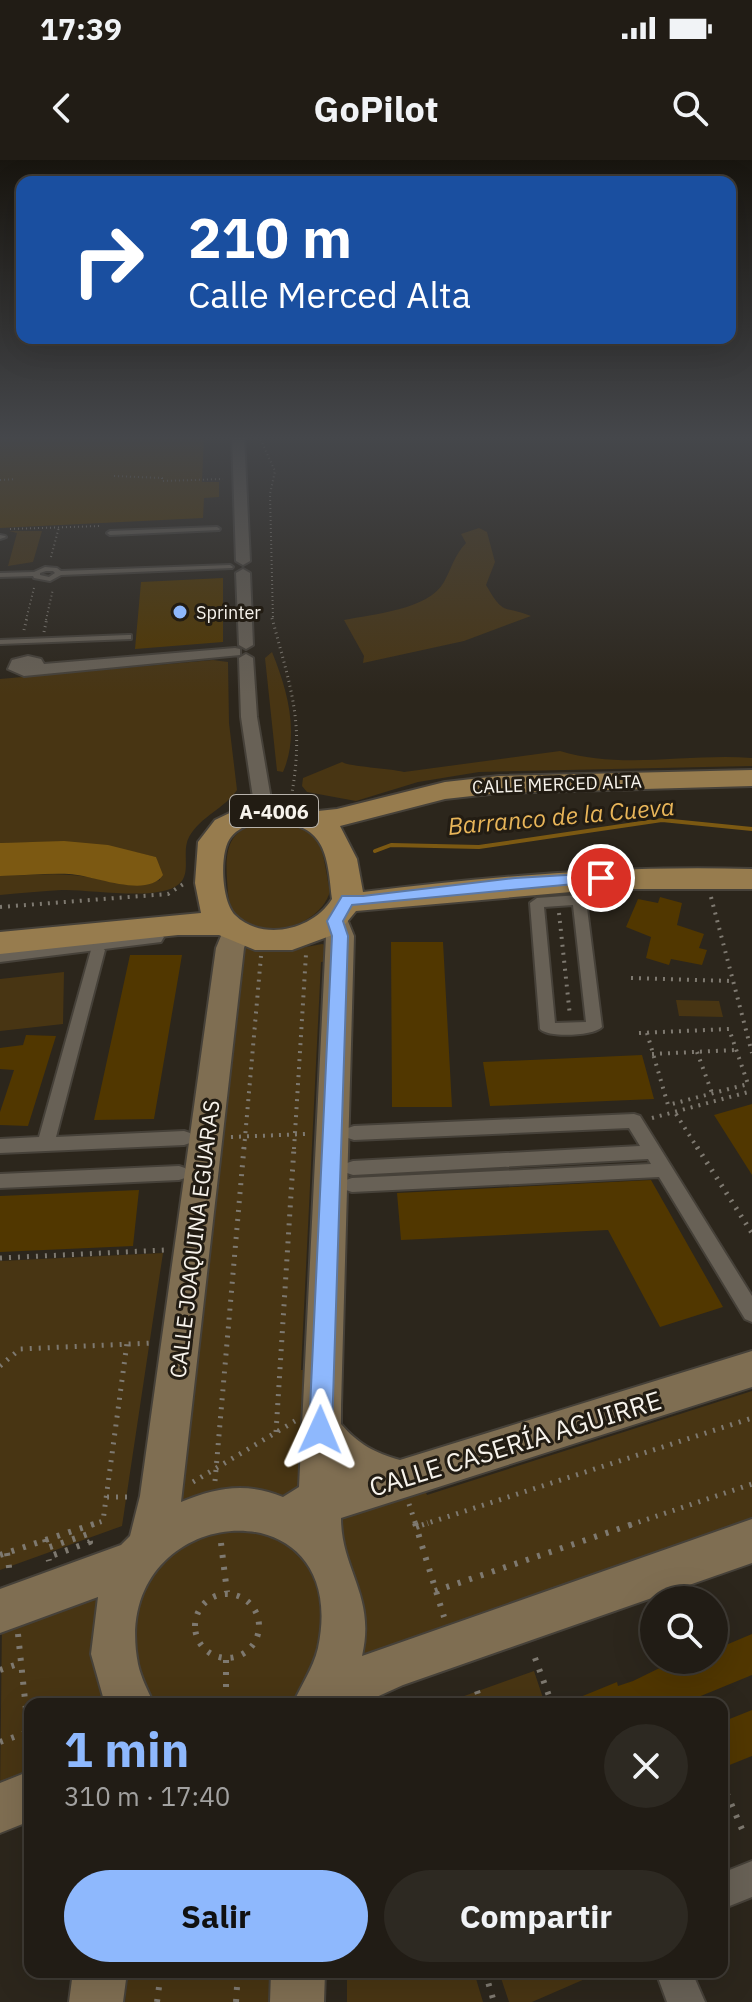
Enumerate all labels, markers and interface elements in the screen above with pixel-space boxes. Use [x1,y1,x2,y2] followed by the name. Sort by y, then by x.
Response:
[40,9,122,48] text: 17:39
[314,85,438,132] text: GoPilot
[40,86,84,130] icon: back
[668,86,712,130] icon: search
[188,201,352,273] text: 210 m
[56,208,160,312] icon: right
[188,271,471,318] text: Calle Merced Alta
[196,601,261,624] place label: Sprinter
[171,603,189,621] marker: Sprinter
[472,770,643,798] street label: CALLE MERCED ALTA
[446,790,676,842] water label: Barranco de la Cueva
[230,795,318,827] road number: A-4006
[567,844,635,912] pin
[579,856,623,900] icon: arrive
[163,1098,225,1380] street label: CALLE JOAQUINA EGUARAS
[365,1382,665,1504] street label: CALLE CASERÍA AGUIRRE
[278,1388,362,1472] position arrow
[640,1586,728,1674] map controls
[640,1586,728,1674] button: search
[64,1718,189,1780] text: 1 min
[604,1724,688,1808] button: close
[64,1779,230,1813] text: 310 m · 17:40
[64,1870,368,1962] button: Salir
[384,1870,688,1962] button: Compartir

